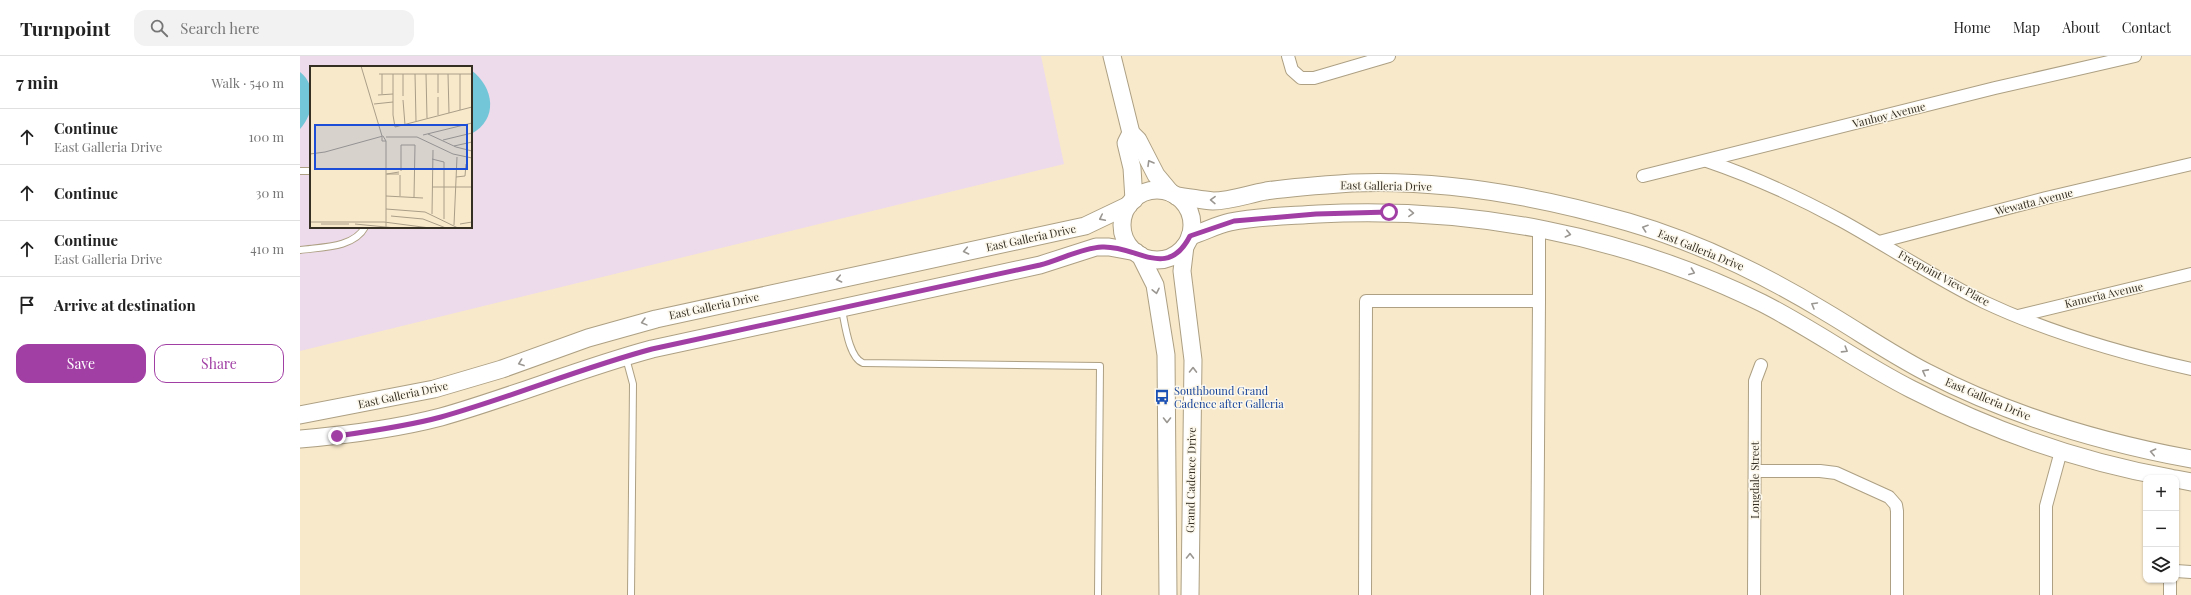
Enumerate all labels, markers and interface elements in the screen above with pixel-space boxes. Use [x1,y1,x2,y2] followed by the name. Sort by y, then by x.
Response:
[134,10,414,46] search box
[20,15,110,41] text: Turnpoint
[148,17,170,39] icon: search
[180,18,260,38] text: Search here
[1953,18,1991,37] text: Home
[2013,18,2040,37] text: Map
[2062,18,2100,37] text: About
[2122,18,2171,37] text: Contact
[310,66,472,228] inset map
[16,71,59,93] text: 7 min
[211,74,284,91] text: Walk · 540 m
[1850,98,1927,131] street label: Vanhoy Avenue
[54,118,118,138] text: Continue
[16,126,38,148] icon: ahead
[249,128,284,145] text: 100 m
[54,138,162,155] text: East Galleria Drive
[1147,160,1154,167] one-way arrow
[1340,177,1432,194] street label: East Galleria Drive
[16,182,38,204] icon: ahead
[54,183,118,203] text: Continue
[256,184,284,201] text: 30 m
[1992,184,2075,219] street label: Wewatta Avenue
[1210,196,1216,204] one-way arrow
[1380,203,1398,221] route start
[1408,209,1414,218] one-way arrow
[1099,213,1106,221] one-way arrow
[985,221,1078,254] street label: East Galleria Drive
[1641,224,1648,232] one-way arrow
[1656,225,1747,274] street label: East Galleria Drive
[54,230,118,250] text: Continue
[1564,230,1571,238] one-way arrow
[16,238,38,260] icon: ahead
[250,240,284,257] text: 410 m
[1896,246,1993,309] street label: Freepoint View Place
[963,247,970,255] one-way arrow
[54,250,162,267] text: East Galleria Drive
[1687,267,1695,275] one-way arrow
[836,275,843,283] one-way arrow
[2063,278,2145,311] street label: Kameria Avenue
[1152,288,1160,294] one-way arrow
[668,289,761,322] street label: East Galleria Drive
[16,294,38,316] icon: arrive
[54,295,196,315] text: Arrive at destination
[1811,302,1818,309] one-way arrow
[641,318,647,326] one-way arrow
[16,344,146,383] button: Save
[154,344,284,383] button: Share
[1841,345,1848,353] one-way arrow
[517,358,524,366] one-way arrow
[1188,367,1197,373] one-way arrow
[1922,369,1929,376] one-way arrow
[1943,374,2034,423] street label: East Galleria Drive
[357,378,450,411] street label: East Galleria Drive
[1174,383,1284,411] place label: Southbound Grand Cadence after Galleria
[1153,388,1171,406] bus stop icon: Southbound Grand Cadence after Galleria
[1163,417,1171,423] one-way arrow
[1182,426,1199,533] street label: Grand Cadence Drive
[328,427,346,445] route end
[1747,441,1762,519] street label: Longdale Street
[2150,448,2156,456] one-way arrow
[2143,475,2179,583] map controls
[2143,475,2179,511] button: +
[2143,511,2179,547] button: −
[2143,547,2179,583] button: layers
[1186,553,1194,559] one-way arrow

